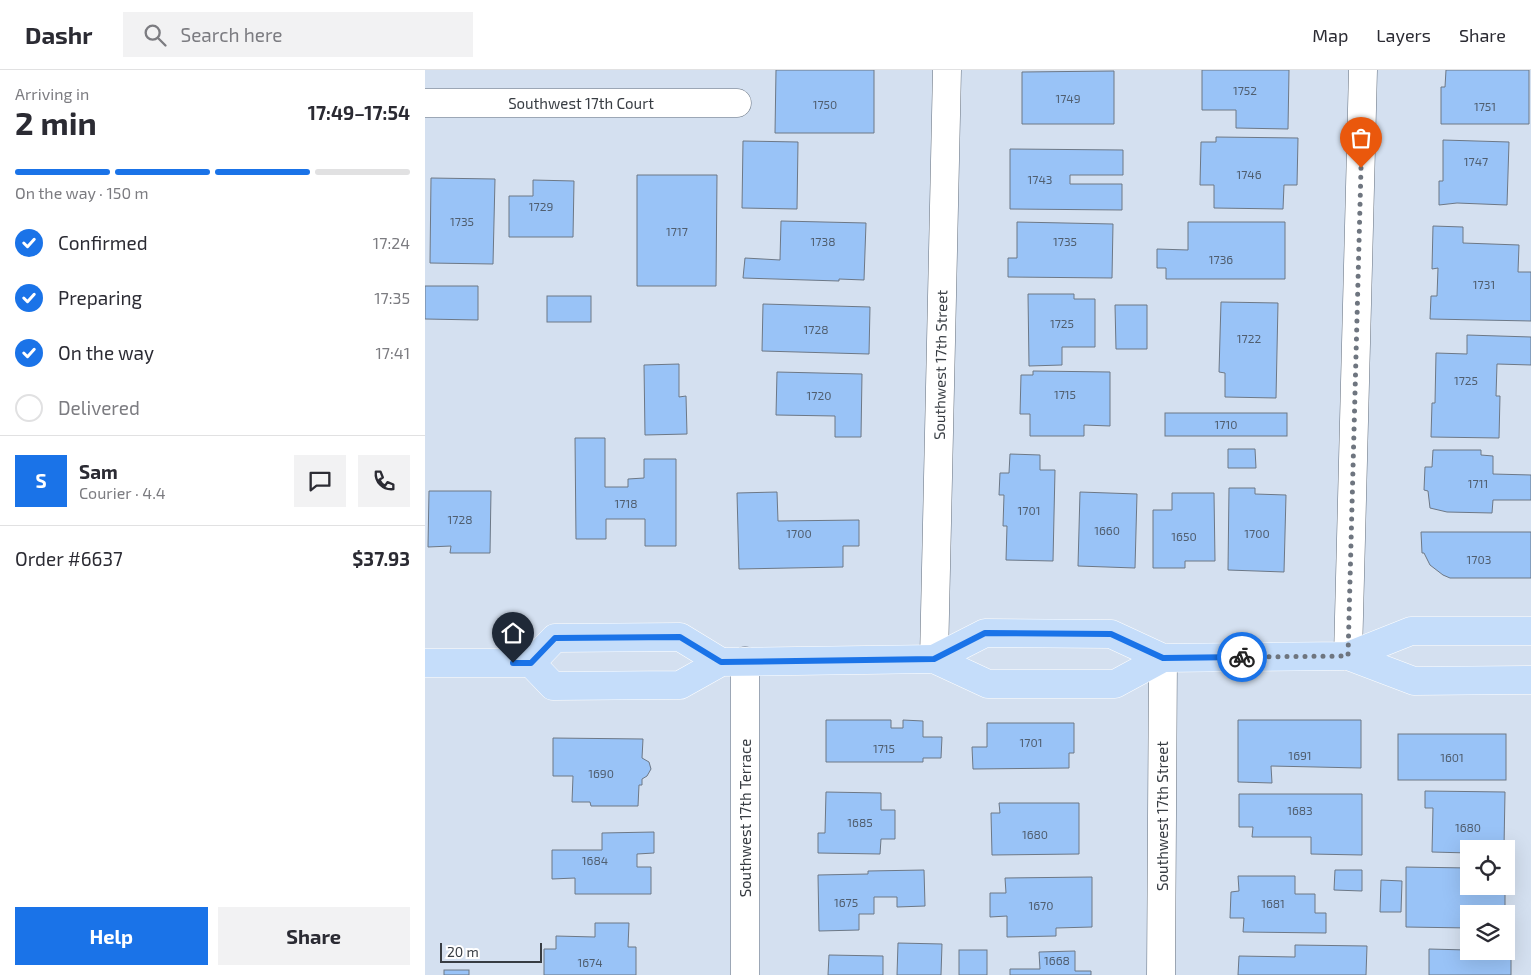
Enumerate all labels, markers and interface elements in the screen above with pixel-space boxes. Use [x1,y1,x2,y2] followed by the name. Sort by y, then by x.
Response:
[123,12,473,57] search box
[25,20,93,49] text: Dashr
[141,21,169,49] icon: search
[181,23,283,46] text: Search here
[1312,24,1348,46] text: Map
[1376,24,1431,46] text: Layers
[1459,24,1506,46] text: Share
[1233,83,1257,97] house number: 1752
[15,84,89,103] text: Arriving in
[1055,91,1081,105] house number: 1749
[508,94,654,112] street label: Southwest 17th Court
[813,97,837,111] house number: 1750
[1474,99,1496,113] house number: 1751
[308,101,410,124] text: 17:49–17:54
[15,103,97,141] text: 2 min
[1340,117,1382,168] pin
[1347,124,1375,152] icon: bag
[1464,154,1488,168] house number: 1747
[1236,167,1262,181] house number: 1746
[1028,172,1052,186] house number: 1743
[15,183,149,202] text: On the way · 150 m
[529,199,553,213] house number: 1729
[450,214,474,228] house number: 1735
[666,224,688,238] house number: 1717
[15,229,43,257] icon: check
[58,231,148,254] text: Confirmed
[373,233,410,252] text: 17:24
[811,234,835,248] house number: 1738
[1053,234,1077,248] house number: 1735
[1209,252,1233,266] house number: 1736
[1473,277,1495,291] house number: 1731
[15,284,43,312] icon: check
[58,286,142,309] text: Preparing
[374,288,410,307] text: 17:35
[930,290,950,440] street label: Southwest 17th Street
[1050,316,1074,330] house number: 1725
[804,322,828,336] house number: 1728
[1237,331,1261,345] house number: 1722
[15,339,43,367] icon: check
[58,341,154,364] text: On the way
[375,343,410,362] text: 17:41
[1454,373,1478,387] house number: 1725
[1054,387,1076,401] house number: 1715
[807,388,831,402] house number: 1720
[58,396,140,419] text: Delivered
[1215,417,1237,431] house number: 1710
[294,455,346,507] button: chat
[358,455,410,507] button: phone
[79,460,118,483] text: Sam
[35,469,47,492] text: S
[1468,476,1488,490] house number: 1711
[79,483,166,502] text: Courier · 4.4
[615,496,637,510] house number: 1718
[1018,503,1040,517] house number: 1701
[448,512,472,526] house number: 1728
[1094,523,1120,537] house number: 1660
[786,526,812,540] house number: 1700
[1244,526,1270,540] house number: 1700
[1171,529,1197,543] house number: 1650
[15,547,123,570] text: Order #6637
[352,547,410,570] text: $37.93
[1467,552,1491,566] house number: 1703
[492,612,534,663] pin
[499,619,527,647] icon: home
[1217,632,1267,682] courier
[1228,643,1256,671] icon: bike
[1020,735,1042,749] house number: 1701
[736,739,754,897] street label: Southwest 17th Terrace
[873,741,895,755] house number: 1715
[1153,741,1171,891] street label: Southwest 17th Street
[1288,748,1312,762] house number: 1691
[1440,750,1464,764] house number: 1601
[588,766,614,780] house number: 1690
[1287,803,1313,817] house number: 1683
[847,815,873,829] house number: 1685
[1455,820,1481,834] house number: 1680
[1022,827,1048,841] house number: 1680
[1460,840,1515,960] map controls
[1460,840,1515,895] button: locate
[582,853,608,867] house number: 1684
[834,895,858,909] house number: 1675
[1261,896,1285,910] house number: 1681
[1028,898,1054,912] house number: 1670
[1460,905,1515,960] button: layers
[15,907,208,965] button: Help
[218,907,410,965] button: Share
[440,940,543,963] scale bar
[447,943,479,960] text: 20 m
[1044,953,1070,967] house number: 1668
[577,955,603,969] house number: 1674

